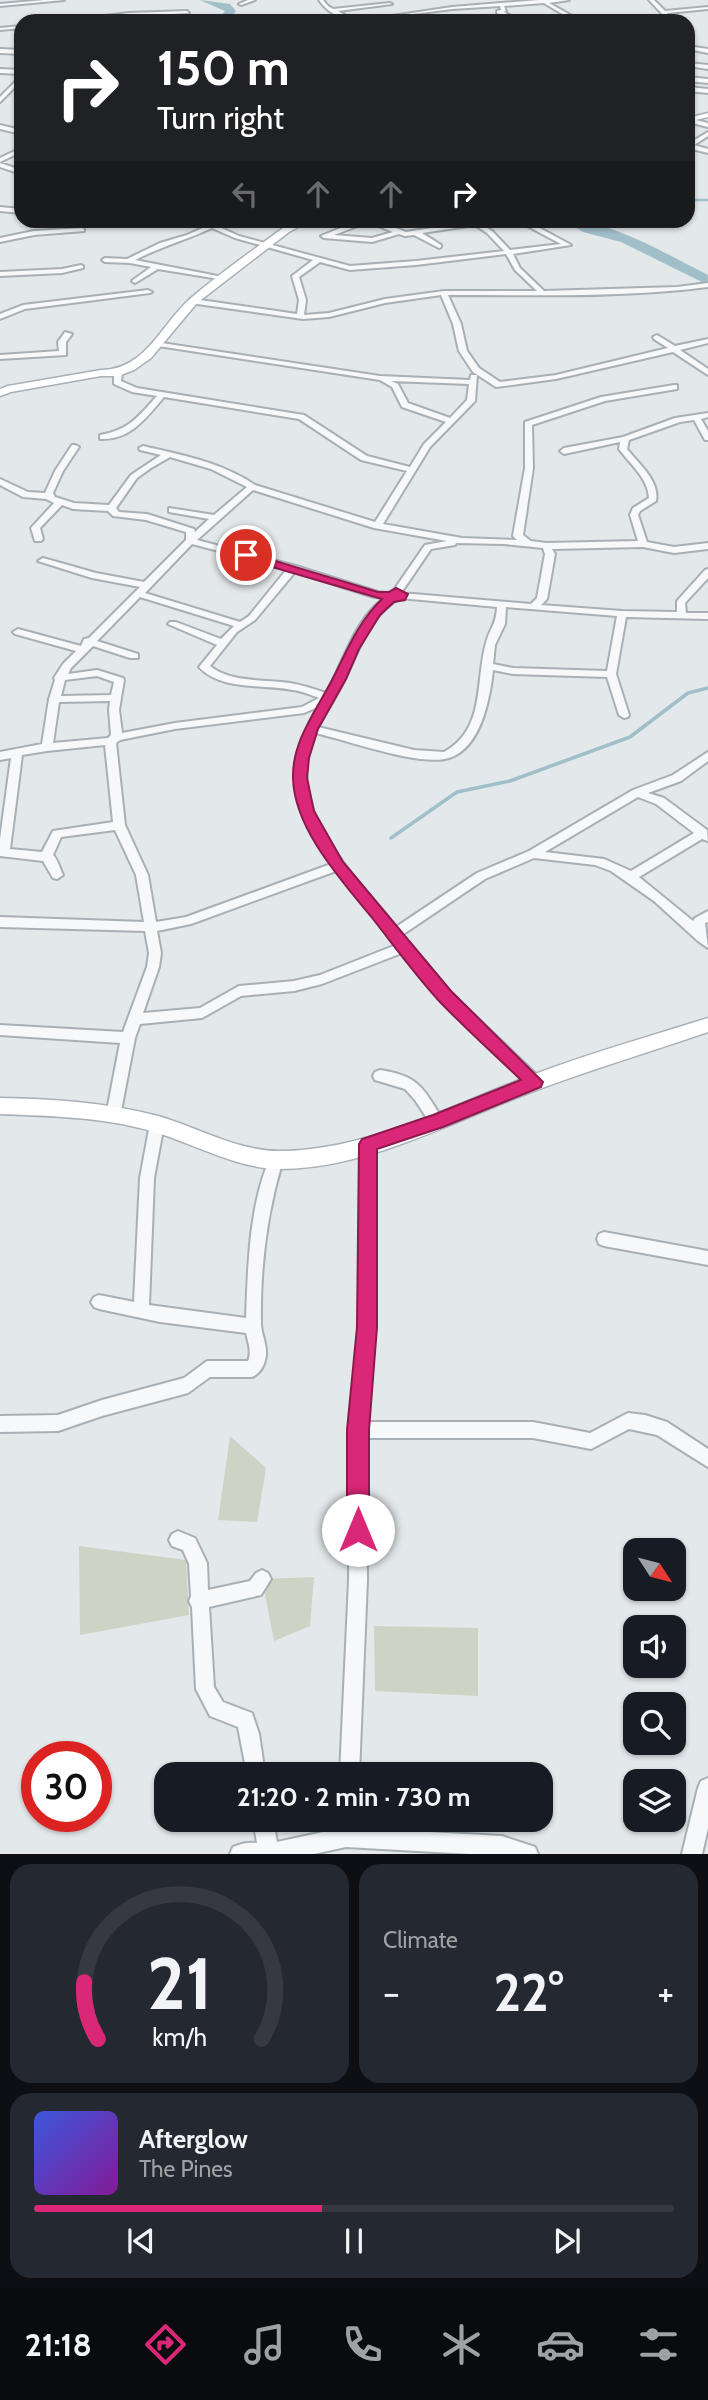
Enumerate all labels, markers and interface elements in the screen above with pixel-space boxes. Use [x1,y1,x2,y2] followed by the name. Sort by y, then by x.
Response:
[157,38,290,97] text: 150 m
[42,42,133,133] icon: right
[157,98,284,137] text: Turn right
[226,175,264,213] icon: left
[299,175,337,213] icon: ahead
[372,175,410,213] icon: ahead
[445,175,483,213] icon: right
[216,525,276,585] pin
[227,536,265,574] icon: arrive
[321,1493,395,1567] position arrow
[623,1538,686,1601] north arrow
[623,1538,686,1832] map controls
[623,1615,686,1678] button: sound
[623,1692,686,1755] button: search
[21,1741,112,1832] speed limit sign: 30
[623,1769,686,1832] button: layers
[237,1781,470,1813] text: 21:20 · 2 min · 730 m
[383,1926,458,1954] text: Climate
[147,1940,212,2028] text: 21
[493,1961,564,2024] text: 22°
[383,1969,400,2016] text: −
[657,1969,674,2016] text: +
[152,2022,207,2052] text: km/h
[139,2123,248,2155] text: Afterglow
[139,2155,233,2183] text: The Pines
[122,2222,160,2260] icon: previous
[335,2222,373,2260] icon: pause
[548,2222,586,2260] icon: next
[141,2320,190,2369] icon: directions
[240,2320,289,2369] icon: music
[338,2320,387,2369] icon: phone
[437,2320,486,2369] icon: climate
[536,2320,585,2369] icon: car
[634,2320,683,2369] icon: filters
[25,2325,92,2364] text: 21:18

